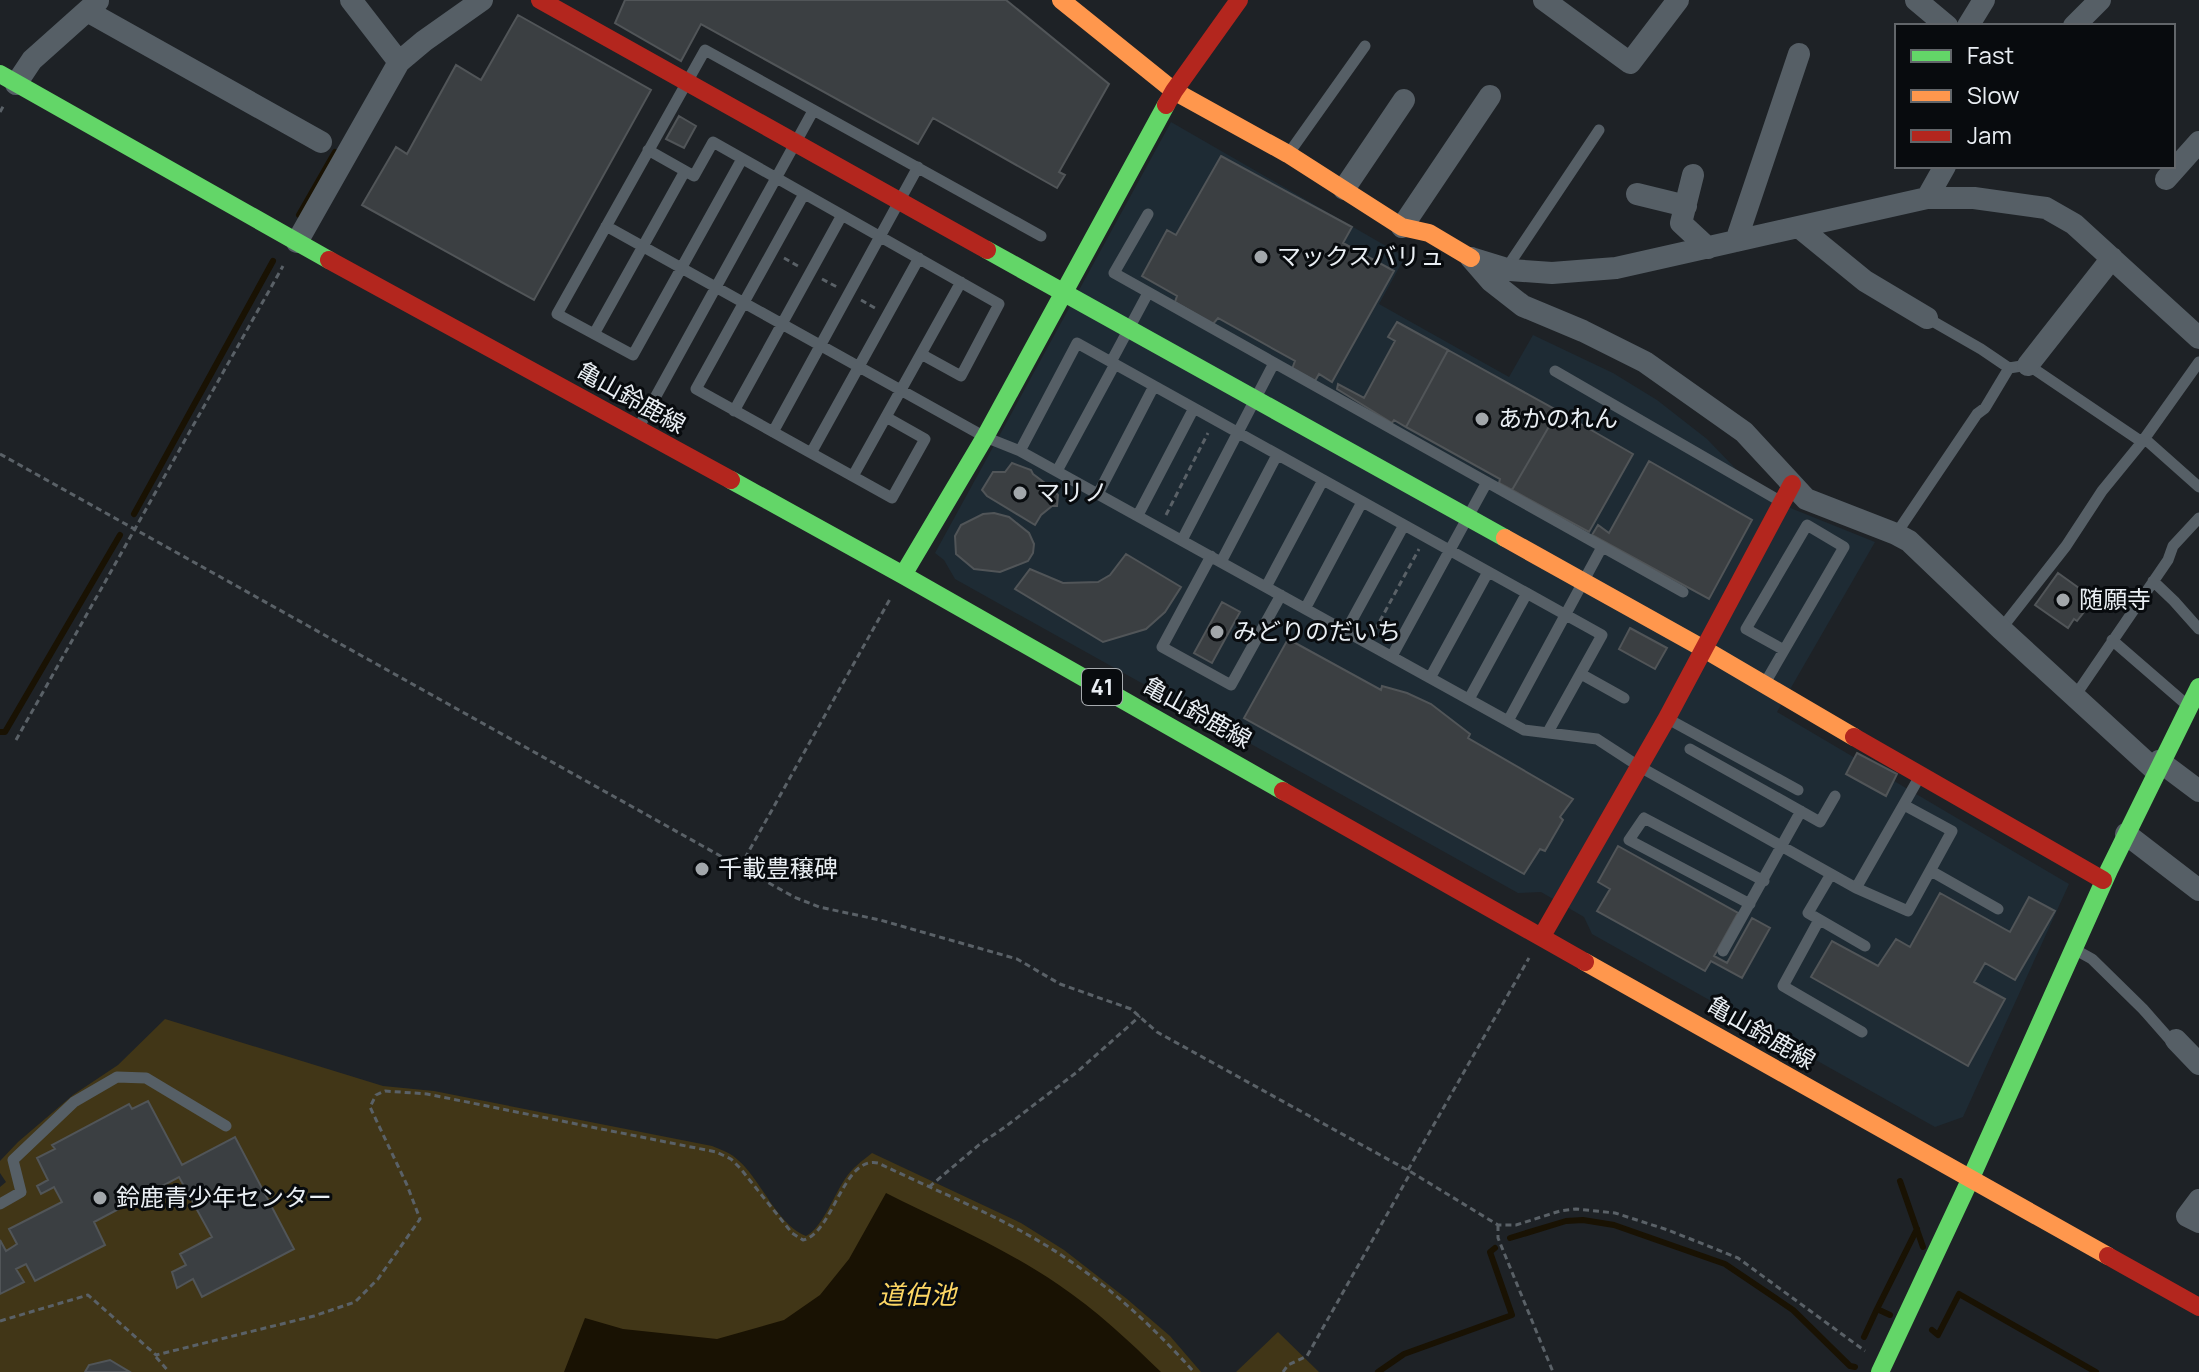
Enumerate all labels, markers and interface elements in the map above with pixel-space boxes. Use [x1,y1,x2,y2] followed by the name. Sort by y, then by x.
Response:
[1895,24,2175,168] legend
[1967,38,2014,71] text: Fast
[1967,78,2020,111] text: Slow
[1967,118,2012,151] text: Jam
[1277,239,1444,272] place label: マックスバリュ
[1252,248,1270,266] marker: マックスバリュ
[571,353,692,440] street label: 亀山鈴鹿線
[1498,401,1618,434] place label: あかのれん
[1473,410,1491,428] marker: あかのれん
[1036,475,1108,508] place label: マリノ
[1011,484,1029,502] marker: マリノ
[2079,582,2151,615] place label: 随願寺
[2054,591,2072,609] marker: 随願寺
[1233,614,1401,647] place label: みどりのだいち
[1208,623,1226,641] marker: みどりのだいち
[1137,668,1258,755] street label: 亀山鈴鹿線
[1082,669,1122,705] road number: 41
[718,851,838,884] place label: 千載豊穣碑
[693,860,711,878] marker: 千載豊穣碑
[1702,987,1822,1076] street label: 亀山鈴鹿線
[116,1180,332,1213] place label: 鈴鹿青少年センター
[91,1189,109,1207] marker: 鈴鹿青少年センター
[878,1276,959,1312] water label: 道伯池

